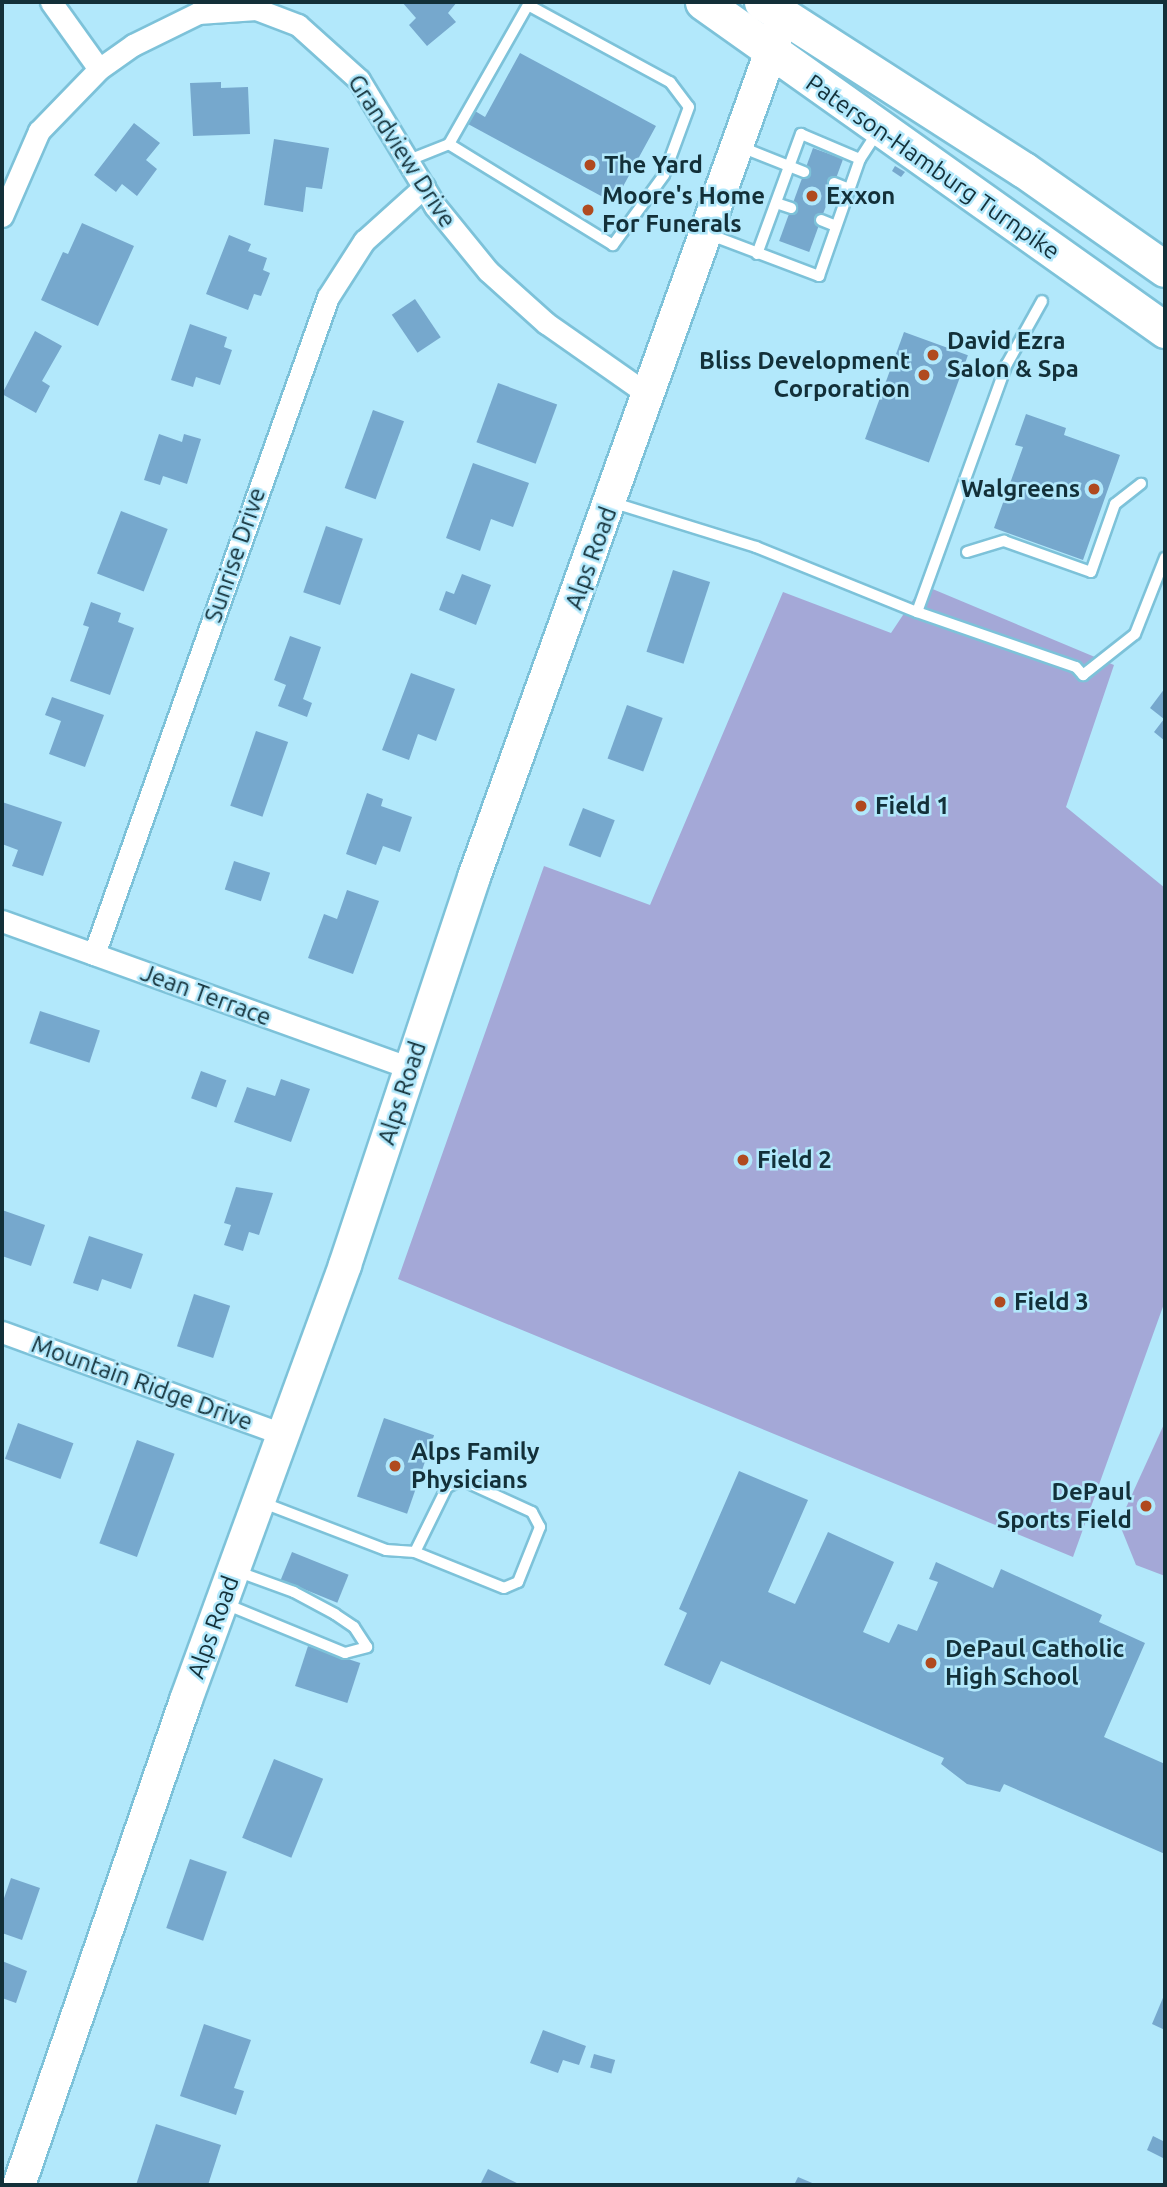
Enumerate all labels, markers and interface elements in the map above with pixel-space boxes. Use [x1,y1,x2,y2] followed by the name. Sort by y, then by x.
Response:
[801,68,1065,266] street label: Paterson-Hamburg Turnpike
[342,69,462,233] street label: Grandview Drive
[604,151,703,179] place label: The Yard
[582,157,598,173] marker: The Yard
[602,182,765,238] place label: Moore's Home For Funerals
[826,182,895,210] place label: Exxon
[804,188,820,204] marker: Exxon
[580,202,596,218] marker: Moore's Home For Funerals
[947,327,1079,383] place label: David Ezra Salon & Spa
[699,347,910,403] place label: Bliss Development Corporation
[925,347,941,363] marker: David Ezra Salon & Spa
[916,367,932,383] marker: Bliss Development Corporation
[961,475,1080,503] place label: Walgreens
[1086,481,1102,497] marker: Walgreens
[198,484,272,626] street label: Sunrise Drive
[559,503,623,613] street label: Alps Road
[875,792,950,820] place label: Field 1
[853,798,869,814] marker: Field 1
[137,958,275,1032] street label: Jean Terrace
[372,1038,432,1148] street label: Alps Road
[757,1146,832,1174] place label: Field 2
[735,1152,751,1168] marker: Field 2
[1014,1288,1089,1316] place label: Field 3
[992,1294,1008,1310] marker: Field 3
[28,1330,256,1436] street label: Mountain Ridge Drive
[411,1438,540,1494] place label: Alps Family Physicians
[385,1456,405,1476] marker: Alps Family Physicians
[997,1478,1132,1534] place label: DePaul Sports Field
[1138,1498,1154,1514] marker: DePaul Sports Field
[181,1572,245,1682] street label: Alps Road
[945,1635,1124,1691] place label: DePaul Catholic High School
[923,1655,939,1671] marker: DePaul Catholic High School

